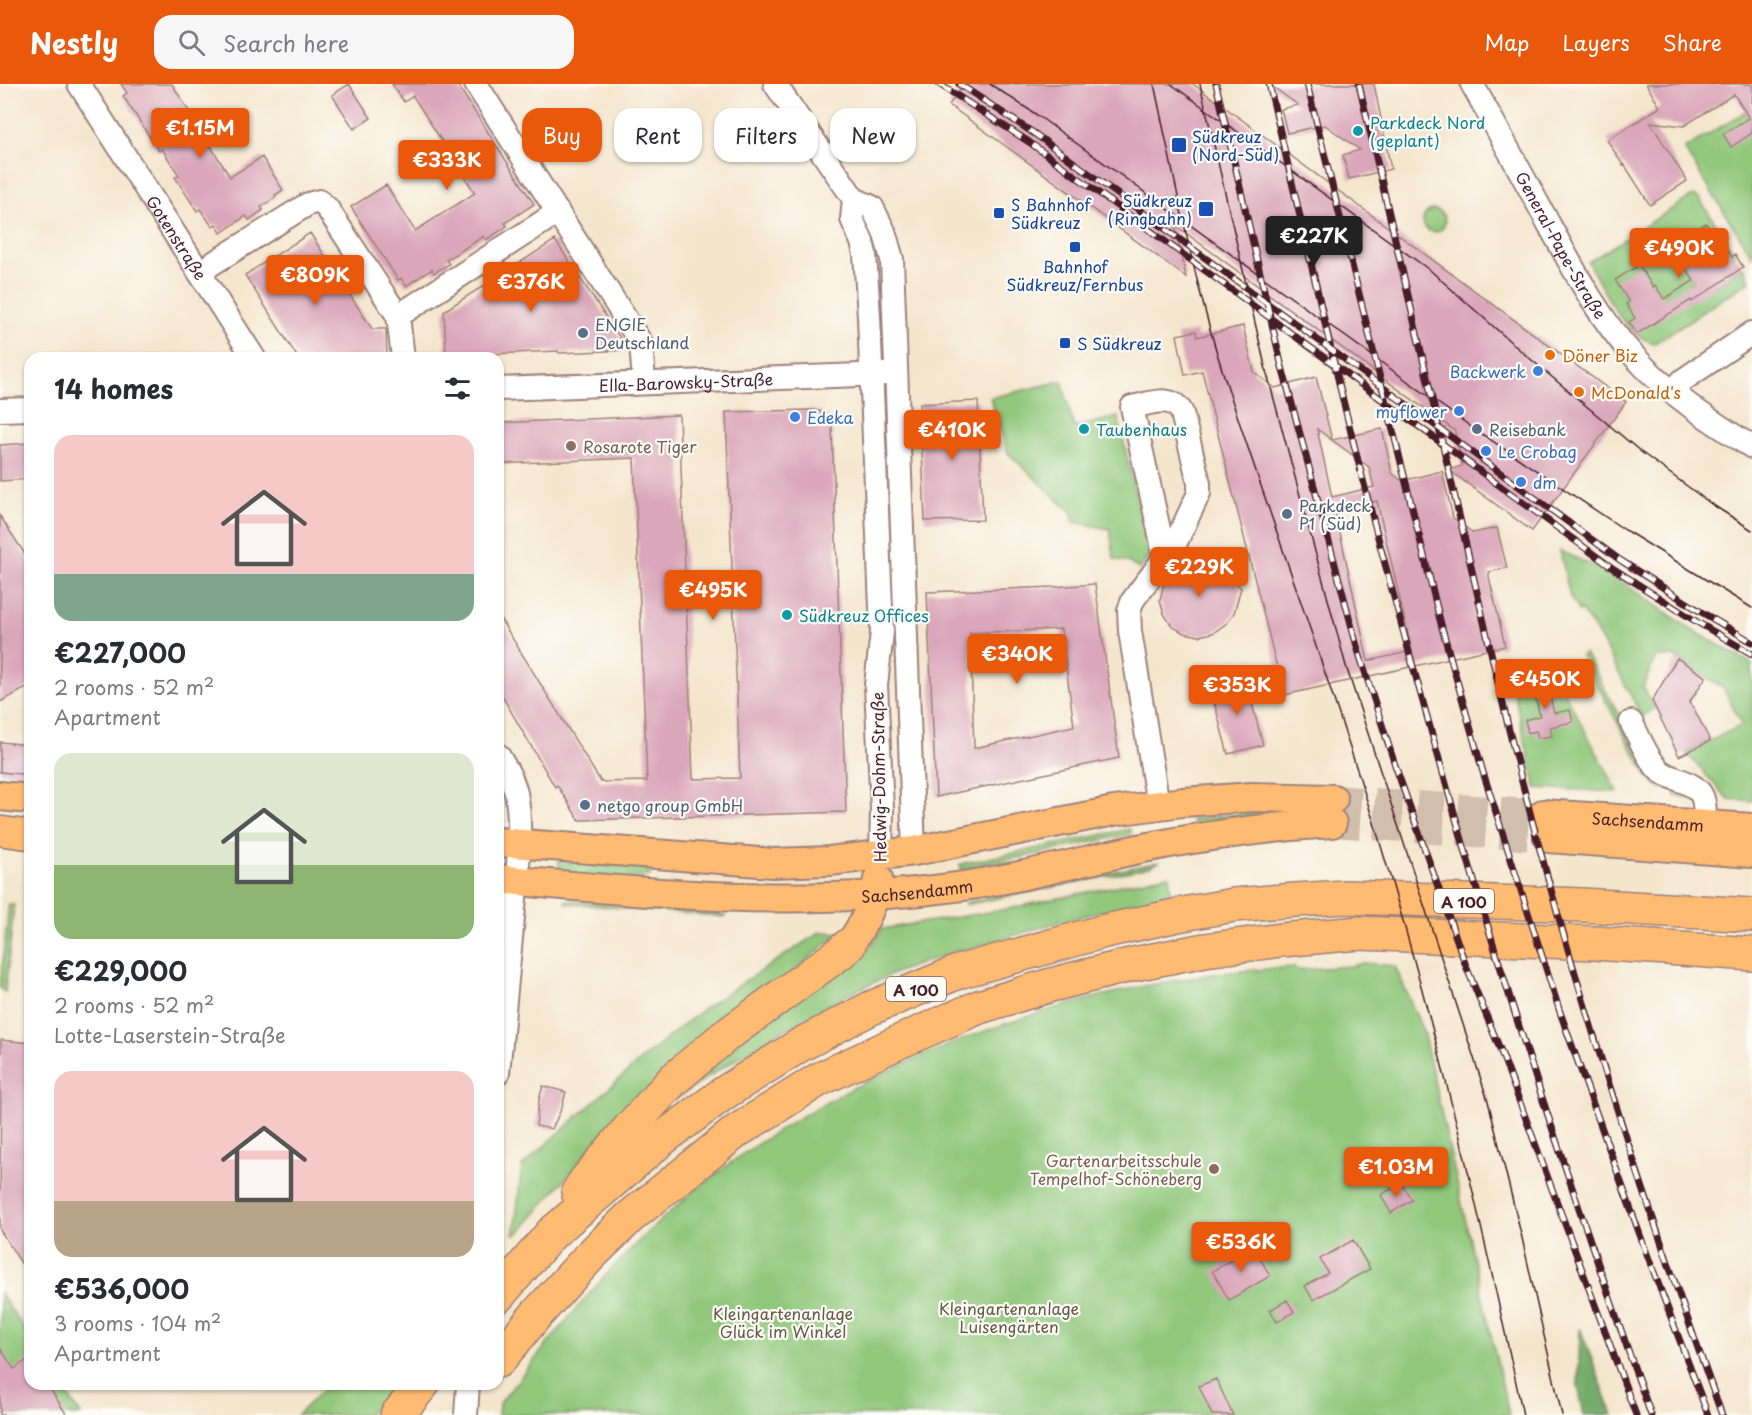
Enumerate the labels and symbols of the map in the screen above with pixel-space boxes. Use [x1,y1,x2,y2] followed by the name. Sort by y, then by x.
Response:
[151,108,249,159] pin: €1.15M
[1370,110,1485,152] place label: Parkdeck Nord (geplant)
[1192,124,1279,166] place label: Südkreuz (Nord-Süd)
[1351,124,1365,138] marker: Parkdeck Nord (geplant)
[1170,136,1188,154] marker: Südkreuz (Nord-Süd)
[405,140,489,191] pin: €333K
[1510,167,1613,323] street label: General-Pape-Straße
[1108,188,1192,230] place label: Südkreuz (Ringbahn)
[141,190,213,284] street label: Gotenstraße
[1011,192,1093,234] place label: S Bahnhof Südkreuz
[1197,200,1215,218] marker: Südkreuz (Ringbahn)
[992,206,1006,220] marker: S Bahnhof Südkreuz
[1272,216,1356,267] pin: €227K
[1637,228,1721,279] pin: €490K
[1068,240,1082,254] marker: Bahnhof Südkreuz/Fernbus
[1007,254,1143,296] place label: Bahnhof Südkreuz/Fernbus
[273,255,357,306] pin: €809K
[489,262,573,313] pin: €376K
[595,312,689,354] place label: ENGIE Deutschland
[576,326,590,340] marker: ENGIE Deutschland
[1077,331,1162,355] place label: S Südkreuz
[1058,336,1072,350] marker: S Südkreuz
[1562,343,1638,367] place label: Döner Biz
[1543,348,1557,362] marker: Döner Biz
[1450,359,1526,383] place label: Backwerk
[1531,364,1545,378] marker: Backwerk
[598,366,773,397] street label: Ella-Barowsky-Straße
[1591,380,1681,404] place label: McDonald's
[1572,385,1586,399] marker: McDonald's
[1375,399,1448,423] place label: myflower
[1452,404,1466,418] marker: myflower
[807,405,854,429] place label: Edeka
[788,410,802,424] marker: Edeka
[910,410,994,461] pin: €410K
[1096,417,1187,441] place label: Taubenhaus
[1489,417,1566,441] place label: Reisebank
[1077,422,1091,436] marker: Taubenhaus
[1470,422,1484,436] marker: Reisebank
[583,434,697,458] place label: Rosarote Tiger
[564,439,578,453] marker: Rosarote Tiger
[1498,439,1577,463] place label: Le Crobag
[1479,444,1493,458] marker: Le Crobag
[1533,470,1557,494] place label: dm
[1514,475,1528,489] marker: dm
[1299,493,1371,535] place label: Parkdeck P1 (Süd)
[1280,507,1294,521] marker: Parkdeck P1 (Süd)
[1157,547,1241,598] pin: €229K
[671,570,755,621] pin: €495K
[799,603,929,627] place label: Südkreuz Offices
[780,608,794,622] marker: Südkreuz Offices
[975,634,1059,685] pin: €340K
[1503,659,1587,710] pin: €450K
[1195,665,1279,716] pin: €353K
[865,692,891,862] street label: Hedwig-Dohm-Straße
[597,793,743,817] place label: netgo group GmbH
[578,798,592,812] marker: netgo group GmbH
[1591,805,1705,837] street label: Sachsendamm
[860,873,975,908] street label: Sachsendamm
[1434,889,1494,913] road number: A 100
[886,977,946,1001] road number: A 100
[1347,1147,1445,1198] pin: €1.03M
[1030,1148,1202,1190] place label: Gartenarbeitsschule Tempelhof-Schöneberg
[1207,1162,1221,1176] marker: Gartenarbeitsschule Tempelhof-Schöneberg
[1199,1222,1283,1273] pin: €536K
[939,1296,1079,1338] park label: Kleingartenanlage Luisengärten
[713,1301,853,1343] park label: Kleingartenanlage Glück im Winkel

